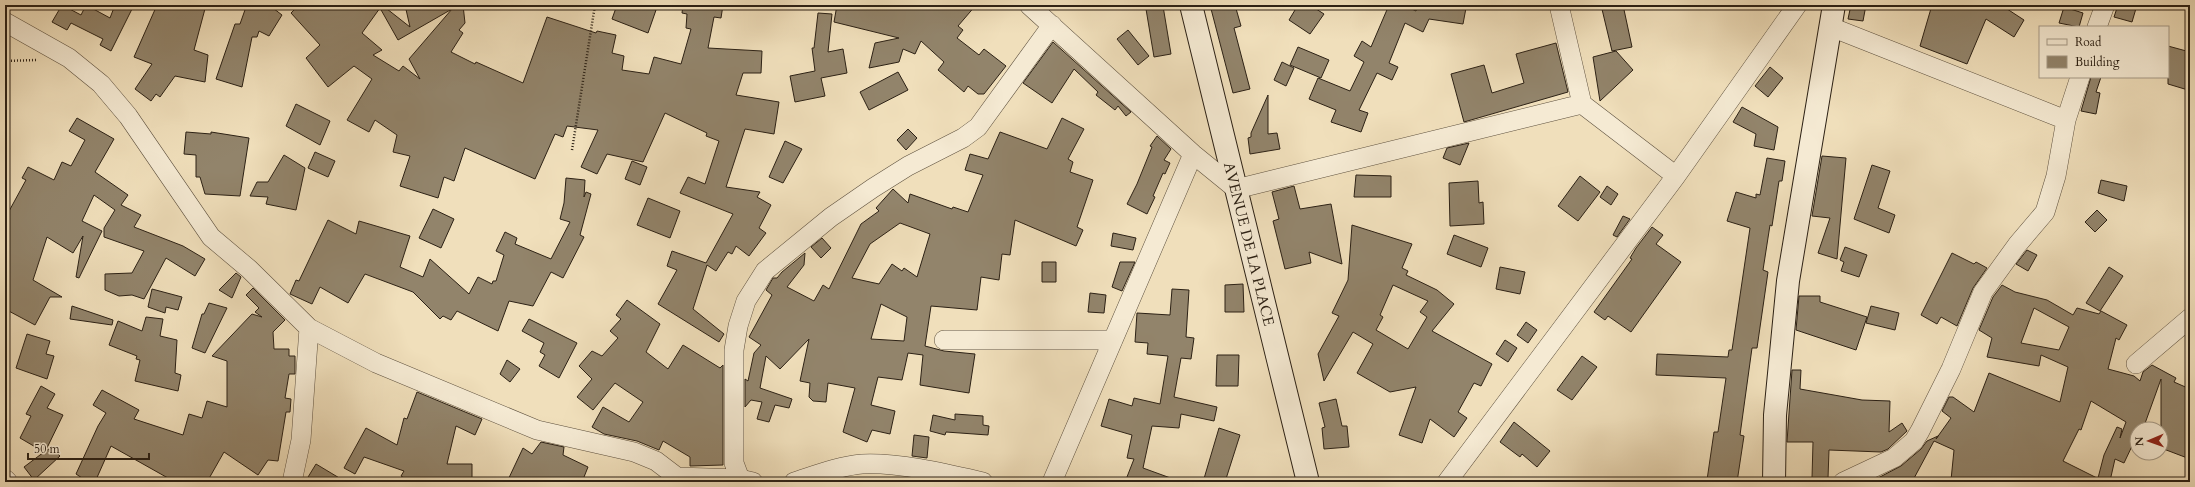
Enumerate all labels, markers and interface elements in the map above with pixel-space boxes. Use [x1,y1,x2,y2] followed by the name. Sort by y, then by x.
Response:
[2039,26,2169,78] legend
[2075,34,2102,50] text: Road
[2075,54,2120,70] text: Building
[1219,160,1279,328] street label: AVENUE DE LA PLACE
[2129,421,2169,461] north arrow
[28,435,149,461] scale bar
[2132,436,2147,446] text: N
[34,441,61,457] text: 50 m

